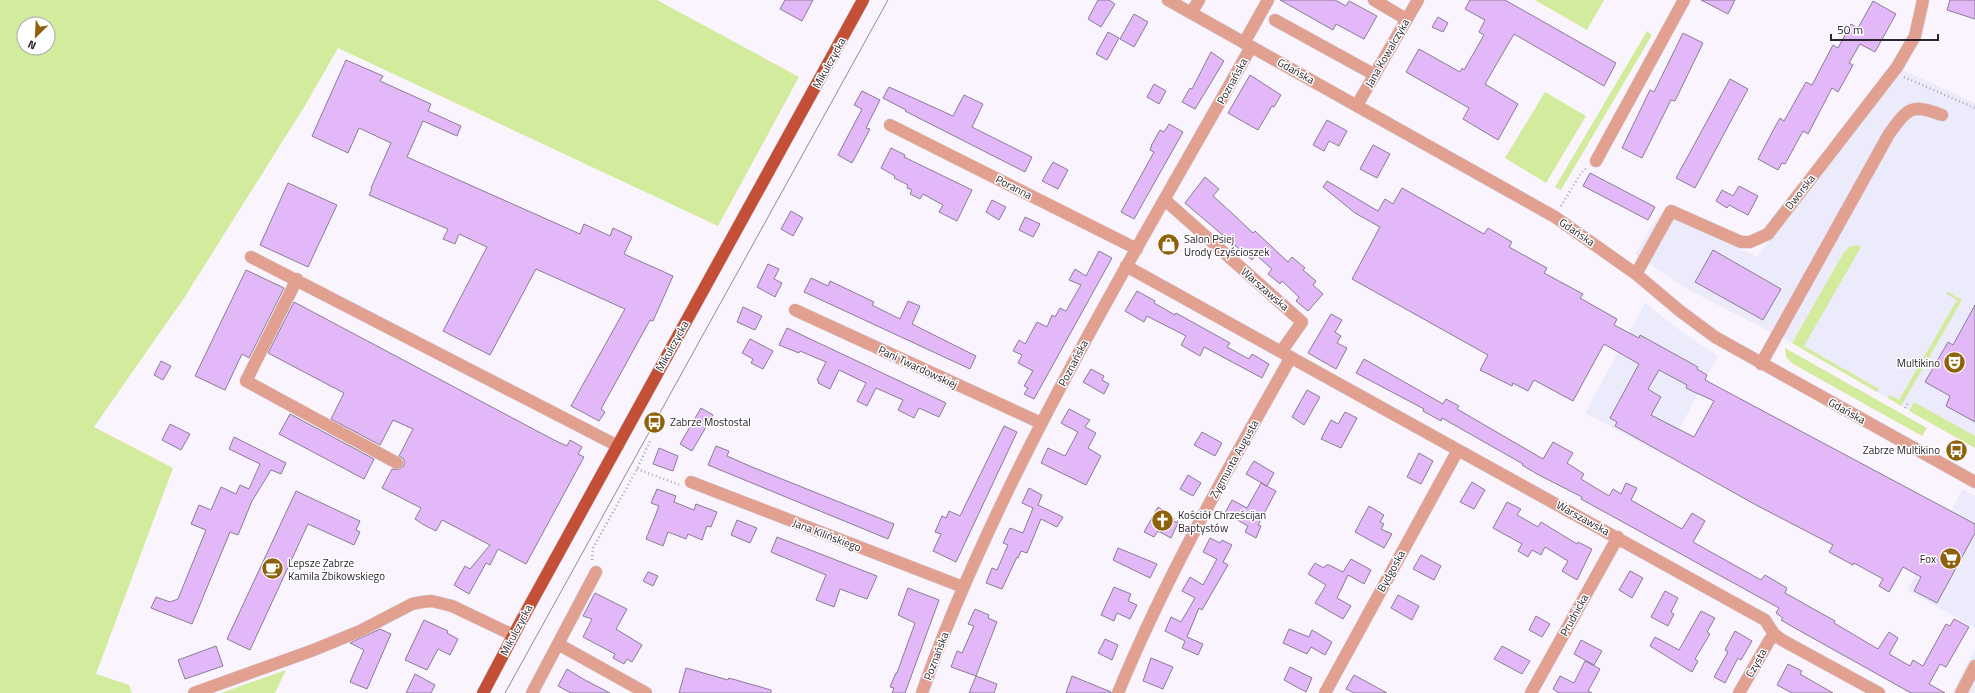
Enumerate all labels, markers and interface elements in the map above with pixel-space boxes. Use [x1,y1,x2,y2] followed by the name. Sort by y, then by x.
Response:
[1361,15,1413,90] street label: Jana Kowalczyka
[16,16,56,56] north arrow
[1831,16,1938,42] scale bar
[1837,20,1863,39] text: 50 m
[808,34,850,91] street label: Mikulczycka
[25,36,39,54] text: N
[1275,54,1318,88] street label: Gdańska
[1213,55,1251,107] street label: Poznańska
[993,171,1035,203] street label: Poranna
[1781,171,1819,213] street label: Dworska
[1556,214,1598,250] street label: Gdańska
[1184,231,1270,260] place label: Salon Psiej Urody Czyścioszek
[1156,232,1182,258] shop icon: Salon Psiej Urody Czyścioszek
[1238,264,1293,315] street label: Warszawska
[651,317,693,374] street label: Mikulczycka
[1054,337,1092,389] street label: Poznańska
[876,342,960,392] street label: Pani Twardowskiej
[1942,350,1968,376] theatre icon: Multikino
[1897,355,1940,371] place label: Multikino
[1826,394,1869,428] street label: Gdańska
[642,409,668,435] bus stop icon: Zabrze Mostostal
[670,414,751,430] place label: Zabrze Mostostal
[1206,416,1262,501] street label: Zygmunta Augusta
[1943,437,1969,463] bus stop icon: Zabrze Multikino
[1863,442,1940,458] place label: Zabrze Multikino
[1553,497,1613,539] street label: Warszawska
[1178,507,1266,536] place label: Kościół Chrześcijan Baptystów
[1149,508,1175,534] church icon: Kościół Chrześcijan Baptystów
[791,515,864,555] street label: Jana Kilińskiego
[1938,546,1964,572] supermarket icon: Fox
[1373,547,1409,595] street label: Bydgoska
[1920,551,1936,567] place label: Fox
[288,555,385,584] place label: Lepsze Zabrze Kamila Żbikowskiego
[260,556,286,582] cafe icon: Lepsze Zabrze Kamila Żbikowskiego
[1556,591,1592,639] street label: Prudnicka
[496,601,536,658] street label: Mikulczycka
[919,629,953,682] street label: Poznańska
[1742,645,1771,680] street label: Czysta

